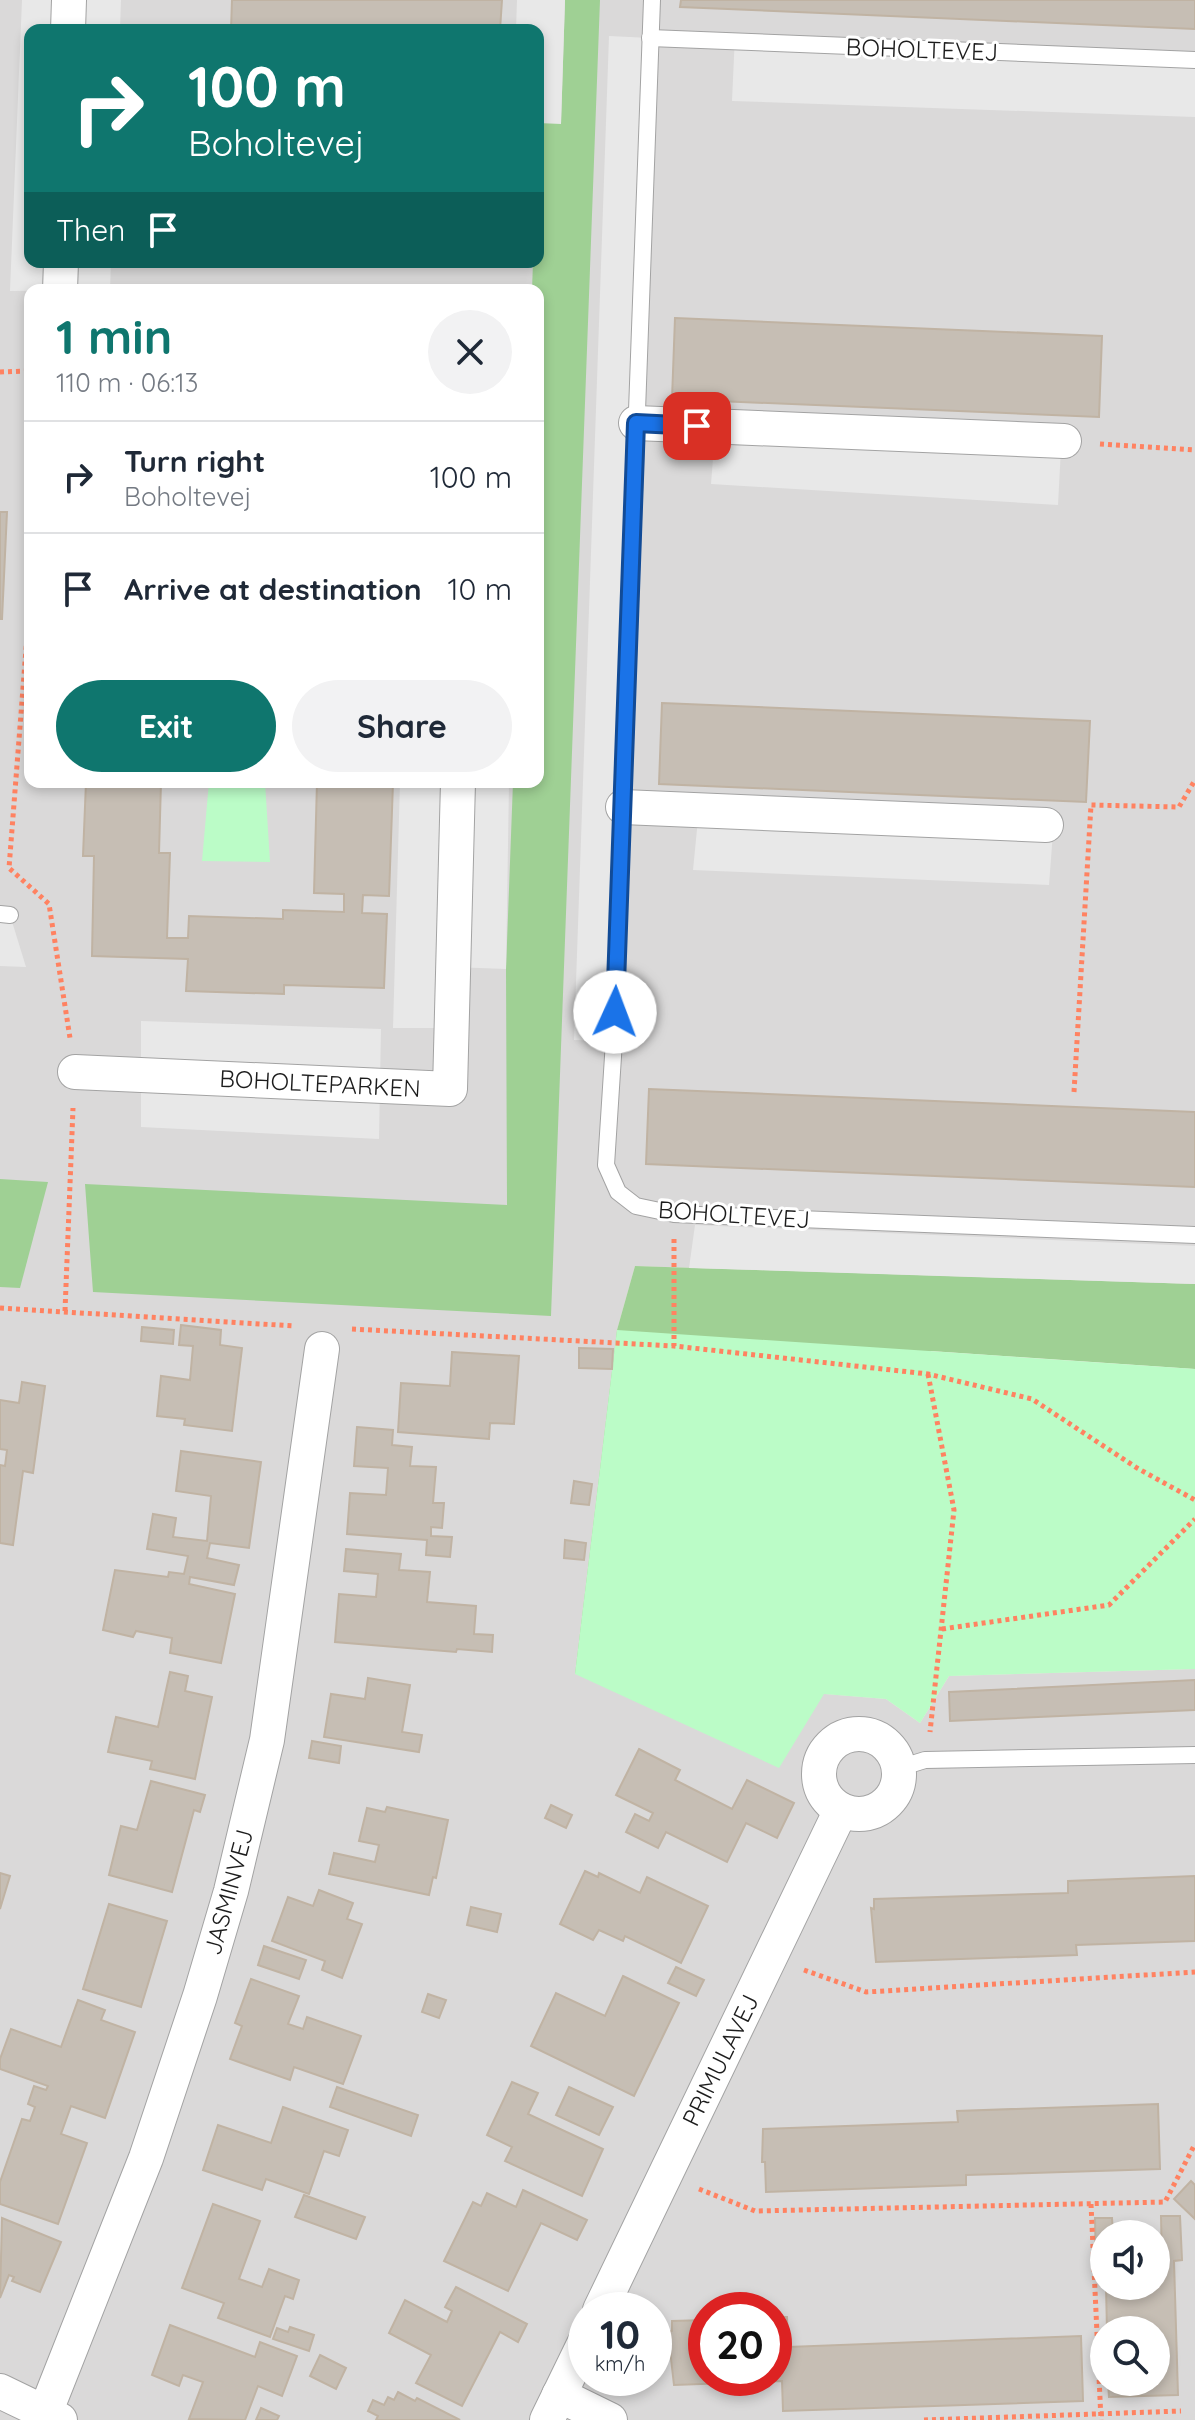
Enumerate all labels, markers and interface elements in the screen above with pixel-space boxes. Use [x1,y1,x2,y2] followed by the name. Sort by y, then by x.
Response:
[845,31,999,67] street label: BOHOLTEVEJ
[188,51,346,121] text: 100 m
[56,56,160,160] icon: right
[188,120,365,165] text: Boholtevej
[141,208,185,252] icon: arrive
[56,211,125,249] text: Then
[56,306,172,366] text: 1 min
[428,310,512,394] button: close
[56,366,198,399] text: 110 m · 06:13
[663,392,731,460] pin
[675,404,719,448] icon: arrive
[124,442,265,480] text: Turn right
[56,455,100,499] icon: right
[430,458,512,496] text: 100 m
[124,480,252,513] text: Boholtevej
[56,567,100,611] icon: arrive
[124,570,422,608] text: Arrive at destination
[448,570,512,608] text: 10 m
[56,680,276,772] button: Exit
[292,680,512,772] button: Share
[573,970,657,1054] position arrow
[219,1063,421,1103] street label: BOHOLTEPARKEN
[657,1194,811,1234] street label: BOHOLTEVEJ
[197,1826,259,1958] street label: JASMINVEJ
[675,1989,765,2131] street label: PRIMULAVEJ
[1090,2220,1170,2396] map controls
[1090,2220,1170,2300] button: sound
[688,2292,792,2396] speed limit sign: 20
[600,2309,640,2359] text: 10
[1090,2316,1170,2396] button: search
[595,2351,645,2376] text: km/h

